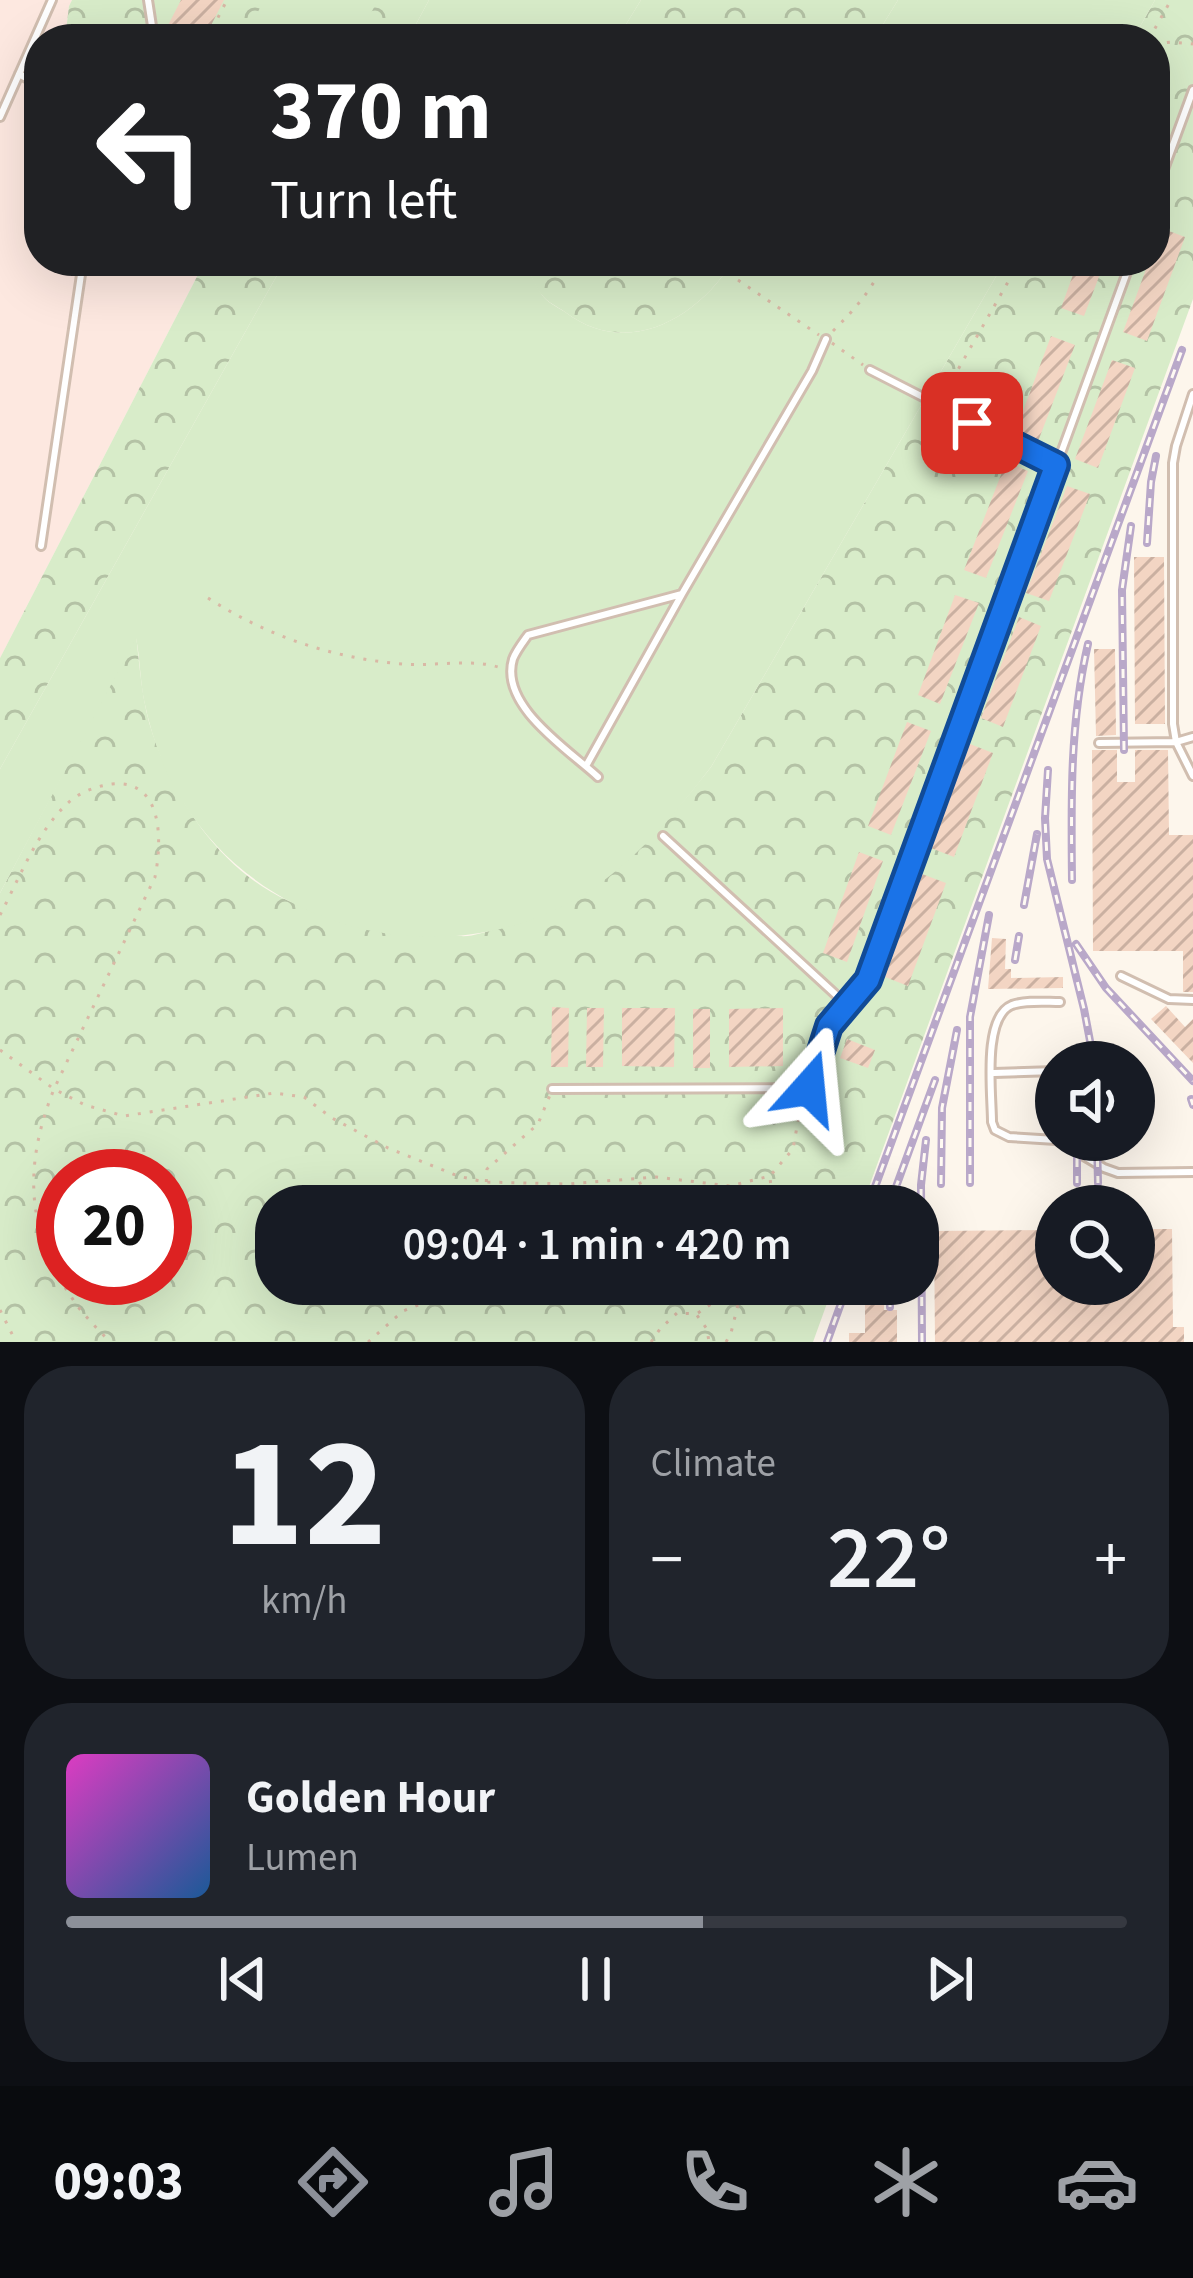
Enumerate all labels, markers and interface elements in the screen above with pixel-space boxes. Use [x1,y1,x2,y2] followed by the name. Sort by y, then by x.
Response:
[270,52,492,172] text: 370 m
[72,72,228,228] icon: left
[270,163,457,240] text: Turn left
[921,372,1023,474] pin
[939,390,1005,456] icon: arrive
[746,1025,872,1151] position arrow
[1035,1041,1155,1305] map controls
[1035,1041,1155,1161] button: sound
[36,1149,192,1305] speed limit sign: 20
[1035,1185,1155,1305] button: search
[403,1213,791,1277] text: 09:04 · 1 min · 420 m
[222,1384,387,1606] text: 12
[651,1436,776,1492] text: Climate
[827,1495,951,1623] text: 22°
[651,1513,683,1607] text: −
[1094,1513,1127,1607] text: +
[261,1573,348,1629] text: km/h
[246,1766,495,1830] text: Golden Hour
[246,1830,359,1886] text: Lumen
[210,1946,276,2012] icon: previous
[563,1946,629,2012] icon: pause
[917,1946,983,2012] icon: next
[291,2140,375,2224] icon: directions
[482,2140,566,2224] icon: music
[673,2140,757,2224] icon: phone
[864,2140,948,2224] icon: climate
[1055,2140,1139,2224] icon: car
[54,2144,184,2221] text: 09:03

